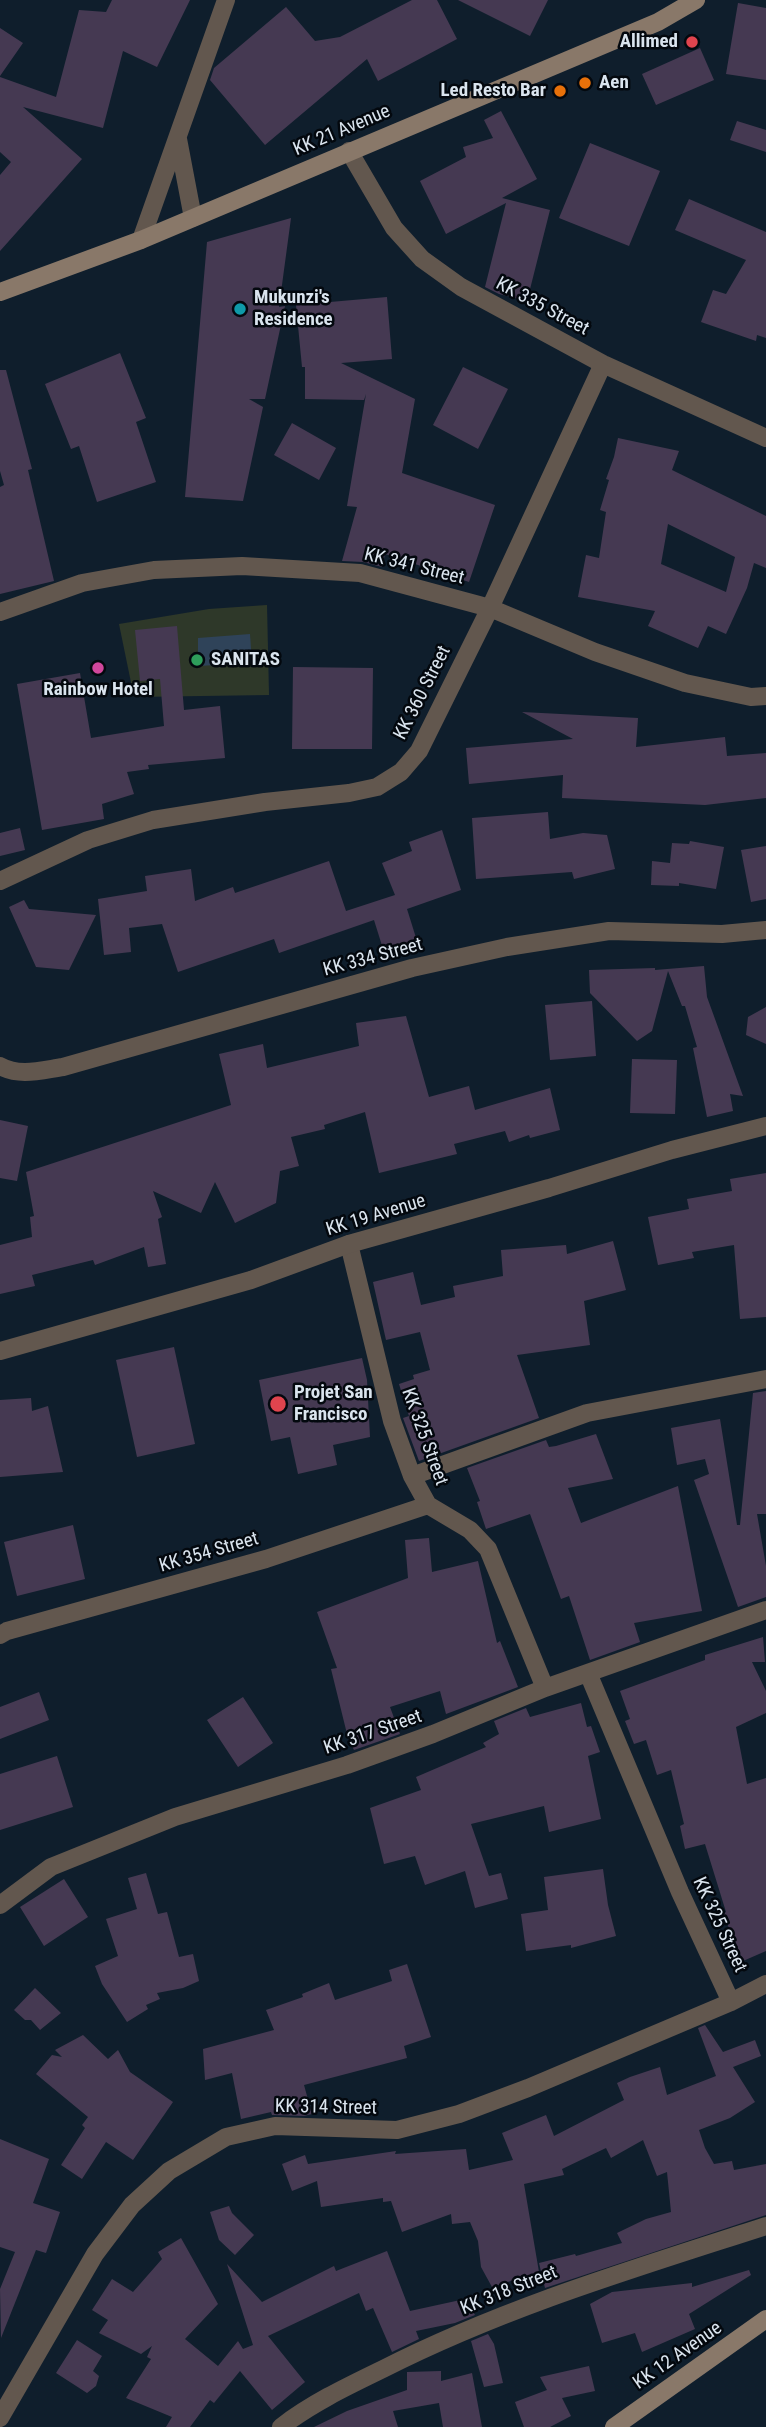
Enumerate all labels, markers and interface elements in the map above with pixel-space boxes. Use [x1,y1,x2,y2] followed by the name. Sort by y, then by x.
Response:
[620,31,678,53] place label: Allimed
[684,34,700,50] marker: Allimed
[599,72,629,94] place label: Aen
[577,75,593,91] marker: Aen
[441,80,546,102] place label: Led Resto Bar
[552,83,568,99] marker: Led Resto Bar
[290,100,394,162] street label: KK 21 Avenue
[492,273,592,341] street label: KK 335 Street
[254,287,333,331] place label: Mukunzi's Residence
[232,301,248,317] marker: Mukunzi's Residence
[362,544,466,590] street label: KK 341 Street
[390,642,456,744] street label: KK 360 Street
[211,649,280,671] place label: SANITAS
[189,652,205,668] marker: SANITAS
[90,660,106,676] marker: Rainbow Hotel
[43,679,153,701] place label: Rainbow Hotel
[321,934,425,982] street label: KK 334 Street
[323,1190,429,1242] street label: KK 19 Avenue
[294,1382,373,1426] place label: Projet San Francisco
[396,1385,452,1489] street label: KK 325 Street
[268,1394,288,1414] marker: Projet San Francisco
[157,1528,261,1578] street label: KK 354 Street
[321,1706,425,1760] street label: KK 317 Street
[687,1874,751,1976] street label: KK 325 Street
[275,2096,377,2120] street label: KK 314 Street
[457,2261,561,2321] street label: KK 318 Street
[629,2317,727,2395] street label: KK 12 Avenue

